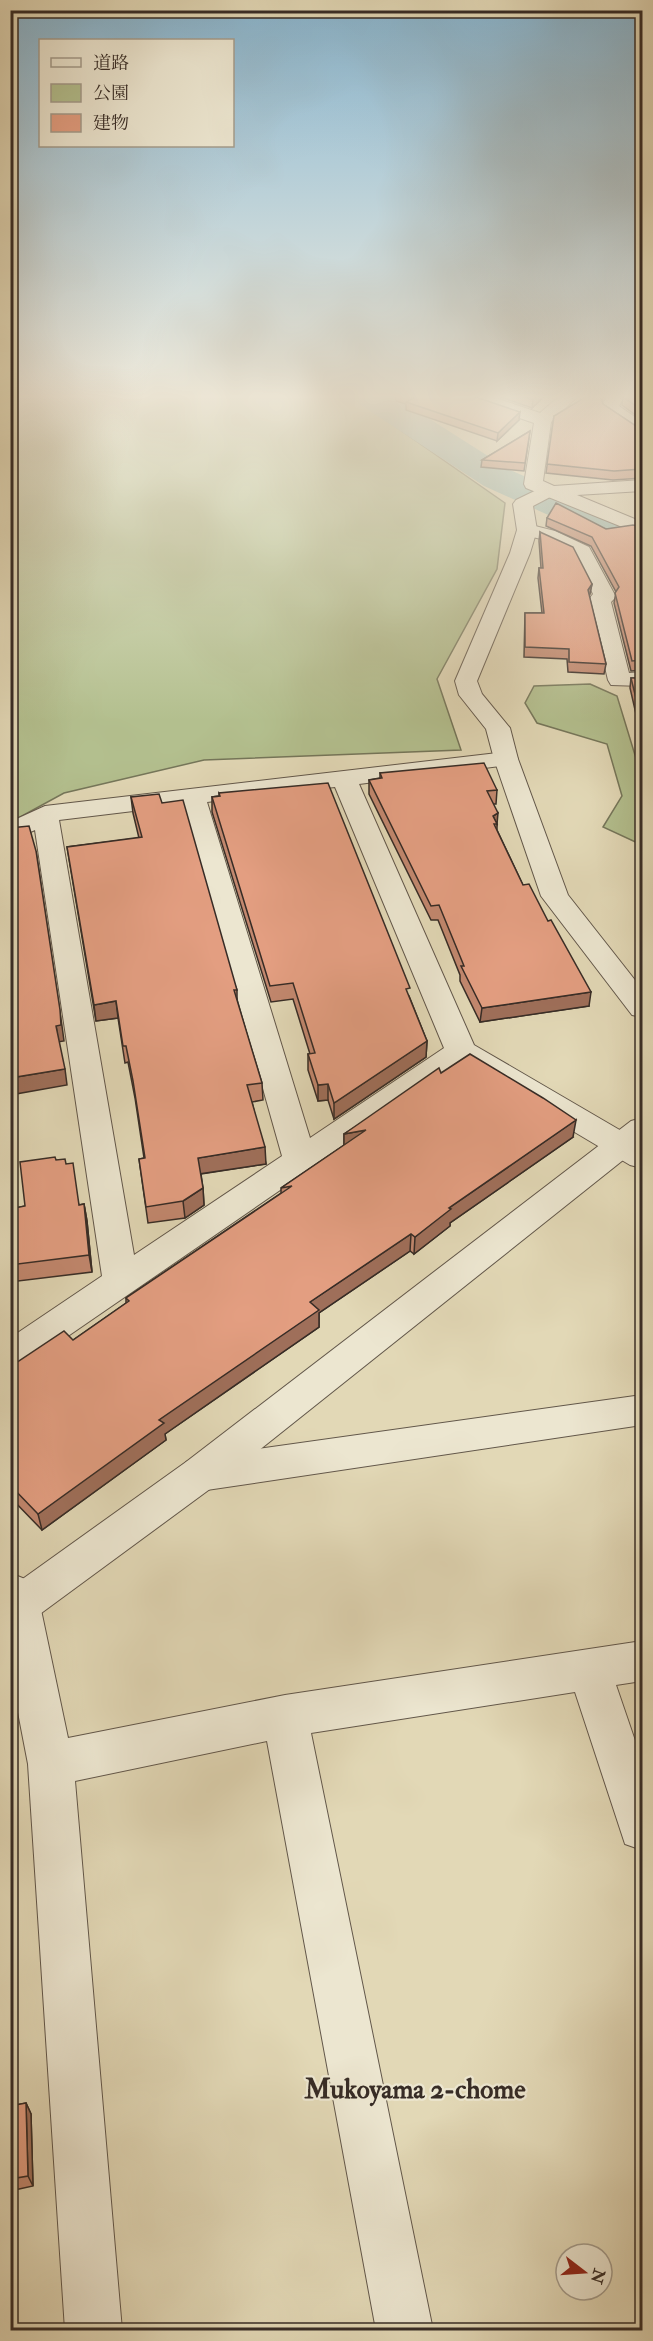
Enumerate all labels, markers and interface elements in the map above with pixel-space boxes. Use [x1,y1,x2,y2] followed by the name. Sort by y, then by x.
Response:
[39,39,234,147] legend
[93,52,129,75] text: 道路
[93,82,129,105] text: 公園
[93,112,129,135] text: 建物
[304,2073,526,2107] district label: Mukoyama 2-chome
[554,2242,614,2302] north arrow
[586,2265,609,2287] text: N

